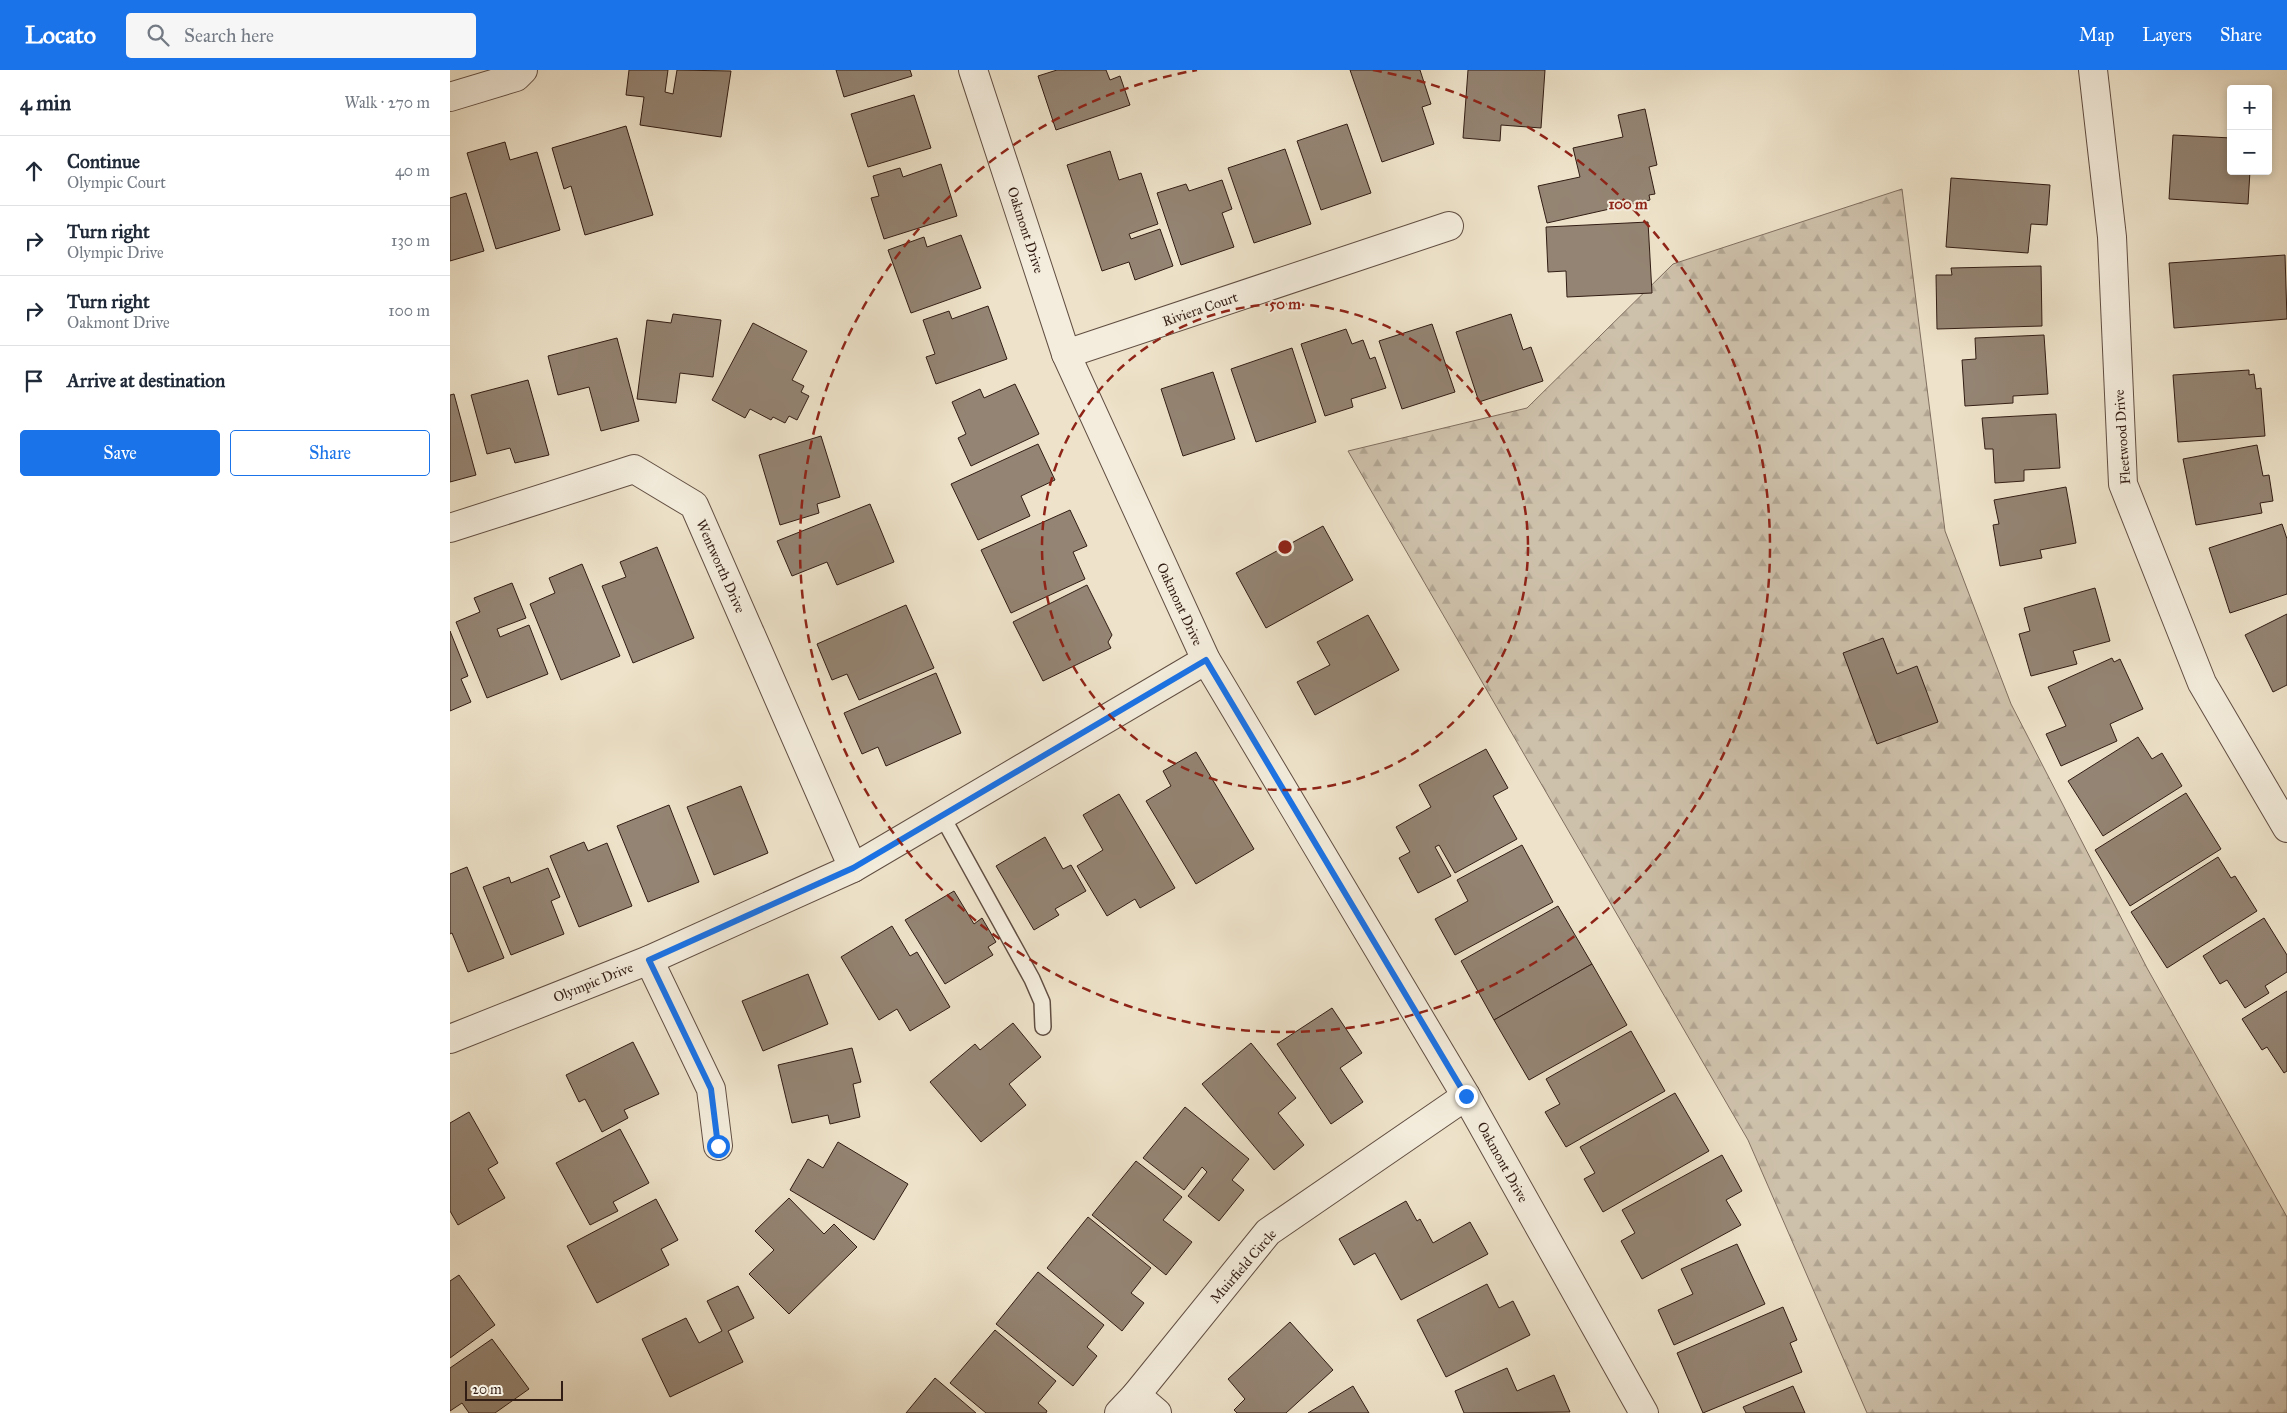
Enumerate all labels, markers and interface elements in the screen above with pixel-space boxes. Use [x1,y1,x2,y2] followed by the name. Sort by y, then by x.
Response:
[126,13,476,58] search box
[25,20,96,50] text: Locato
[144,21,172,49] icon: search
[184,24,274,47] text: Search here
[2079,24,2114,46] text: Map
[2142,24,2192,46] text: Layers
[2220,24,2262,46] text: Share
[2227,85,2272,175] map controls
[2227,85,2272,130] button: +
[20,90,71,116] text: 4 min
[344,93,430,112] text: Walk · 270 m
[2227,130,2272,175] button: −
[67,150,140,173] text: Continue
[20,157,48,185] icon: ahead
[395,161,430,180] text: 40 m
[67,173,166,192] text: Olympic Court
[1004,185,1048,276] street label: Oakmont Drive
[1608,195,1648,213] text: 100 m
[67,220,150,243] text: Turn right
[20,227,48,255] icon: right
[391,231,430,250] text: 130 m
[67,243,164,262] text: Olympic Drive
[1160,289,1240,330] street label: Riviera Court
[67,290,150,313] text: Turn right
[1269,295,1301,313] text: 50 m
[20,297,48,325] icon: right
[388,301,430,320] text: 100 m
[67,313,170,332] text: Oakmont Drive
[20,367,48,395] icon: arrive
[67,369,225,392] text: Arrive at destination
[2111,389,2134,485] street label: Fleetwood Drive
[20,430,220,476] button: Save
[230,430,430,476] button: Share
[692,517,749,616] street label: Wentworth Drive
[1276,538,1294,556] centre of rings
[1153,560,1206,649] street label: Oakmont Drive
[551,959,636,1006] street label: Olympic Drive
[1455,1085,1478,1108] route end
[1473,1119,1532,1206] street label: Oakmont Drive
[707,1135,730,1158] route start
[1207,1226,1280,1307] street label: Muirfield Circle
[465,1378,562,1401] scale bar
[472,1381,502,1398] text: 20 m

